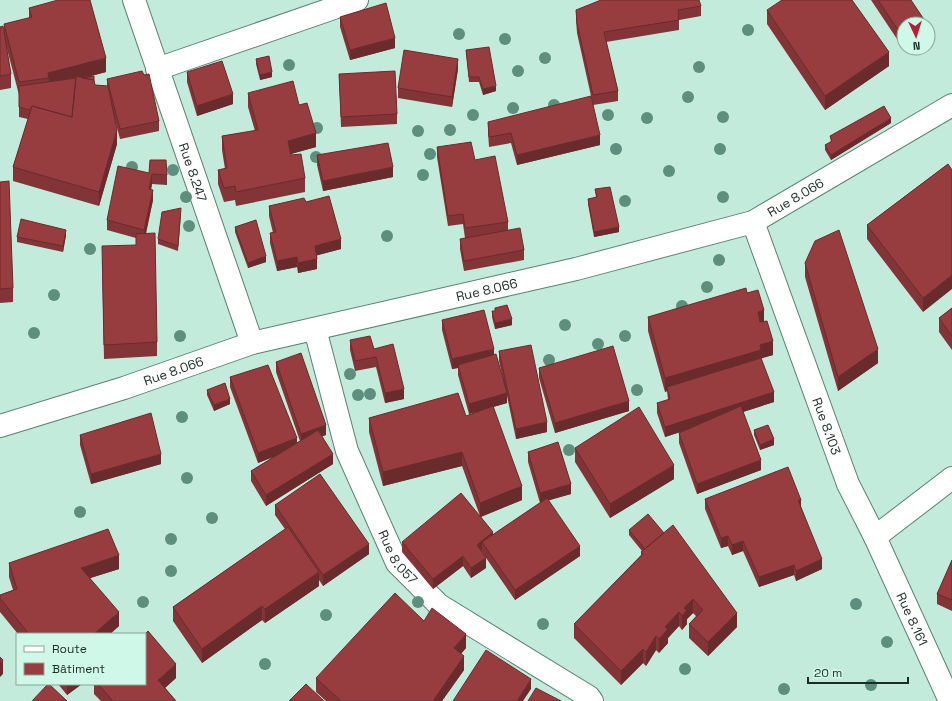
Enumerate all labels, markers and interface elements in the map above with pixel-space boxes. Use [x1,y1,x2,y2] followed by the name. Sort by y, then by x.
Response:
[896,16,936,56] north arrow
[913,39,921,53] text: N
[175,140,211,204] street label: Rue 8.247
[764,174,827,220] street label: Rue 8.066
[454,274,519,305] street label: Rue 8.066
[141,352,206,389] street label: Rue 8.066
[809,395,845,457] street label: Rue 8.103
[375,527,421,587] street label: Rue 8.057
[893,589,932,648] street label: Rue 8.161
[16,633,146,685] legend
[52,641,87,657] text: Route
[808,659,908,685] scale bar
[52,661,105,677] text: Bâtiment
[814,665,842,681] text: 20 m

